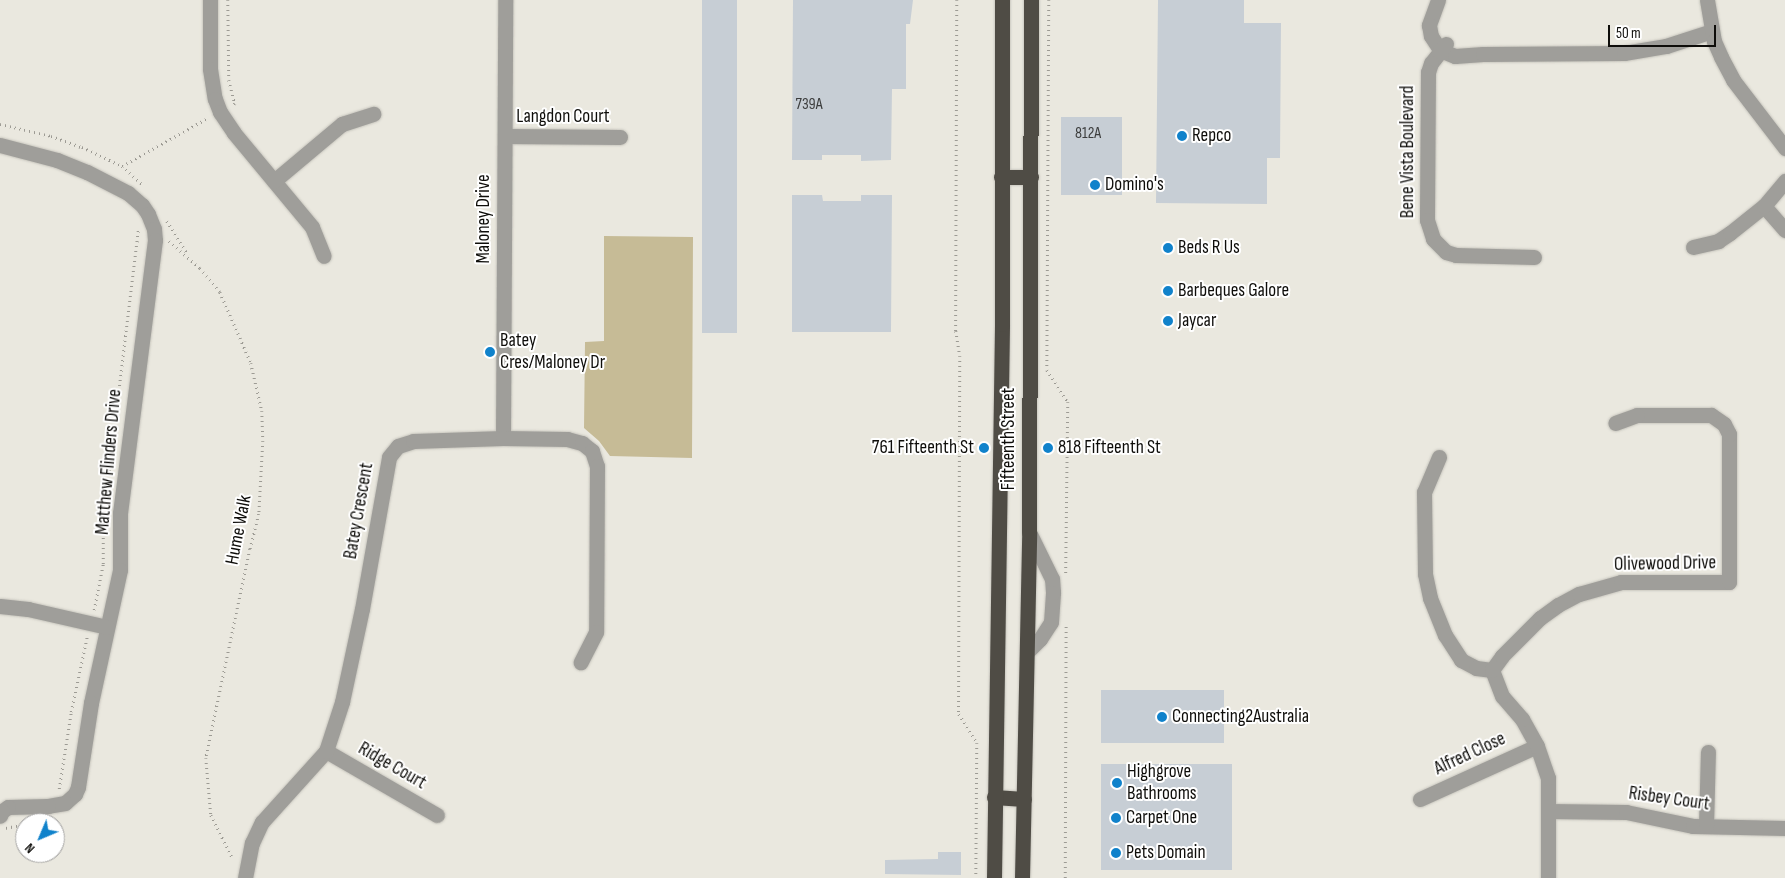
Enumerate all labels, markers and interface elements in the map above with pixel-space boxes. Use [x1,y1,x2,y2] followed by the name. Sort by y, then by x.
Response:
[1610,15,1718,47] scale bar
[1616,24,1641,43] text: 50 m
[1397,86,1419,218] street label: Bene Vista Boulevard
[795,95,823,115] house number: 739A
[516,106,610,128] street label: Langdon Court
[1075,124,1101,144] house number: 812A
[1192,125,1231,147] place label: Repco
[1176,130,1188,142] marker: Repco
[473,174,495,264] street label: Maloney Drive
[1105,174,1164,196] place label: Domino's
[1089,179,1101,191] marker: Domino's
[1178,237,1240,259] place label: Beds R Us
[1162,242,1174,254] marker: Beds R Us
[1178,280,1289,302] place label: Barbeques Galore
[1162,285,1174,297] marker: Barbeques Galore
[1178,310,1216,332] place label: Jaycar
[1162,315,1174,327] marker: Jaycar
[500,330,605,374] place label: Batey Cres/Maloney Dr
[484,346,496,358] marker: Batey Cres/Maloney Dr
[91,388,127,536] street label: Matthew Flinders Drive
[998,388,1020,490] street label: Fifteenth Street
[872,437,974,459] place label: 761 Fifteenth St
[1058,437,1161,459] place label: 818 Fifteenth St
[978,442,990,454] marker: 761 Fifteenth St
[1042,442,1054,454] marker: 818 Fifteenth St
[339,461,379,561] street label: Batey Crescent
[221,493,257,567] street label: Hume Walk
[1614,552,1716,576] street label: Olivewood Drive
[1172,706,1309,728] place label: Connecting2Australia
[1156,711,1168,723] marker: Connecting2Australia
[1431,728,1509,780] street label: Alfred Close
[354,737,430,795] street label: Ridge Court
[1127,761,1197,805] place label: Highgrove Bathrooms
[1111,777,1123,789] marker: Highgrove Bathrooms
[1627,782,1711,816] street label: Risbey Court
[1126,807,1197,829] place label: Carpet One
[1110,812,1122,824] marker: Carpet One
[15,813,65,863] north arrow
[21,840,38,857] text: N
[1126,842,1206,864] place label: Pets Domain
[1110,847,1122,859] marker: Pets Domain

